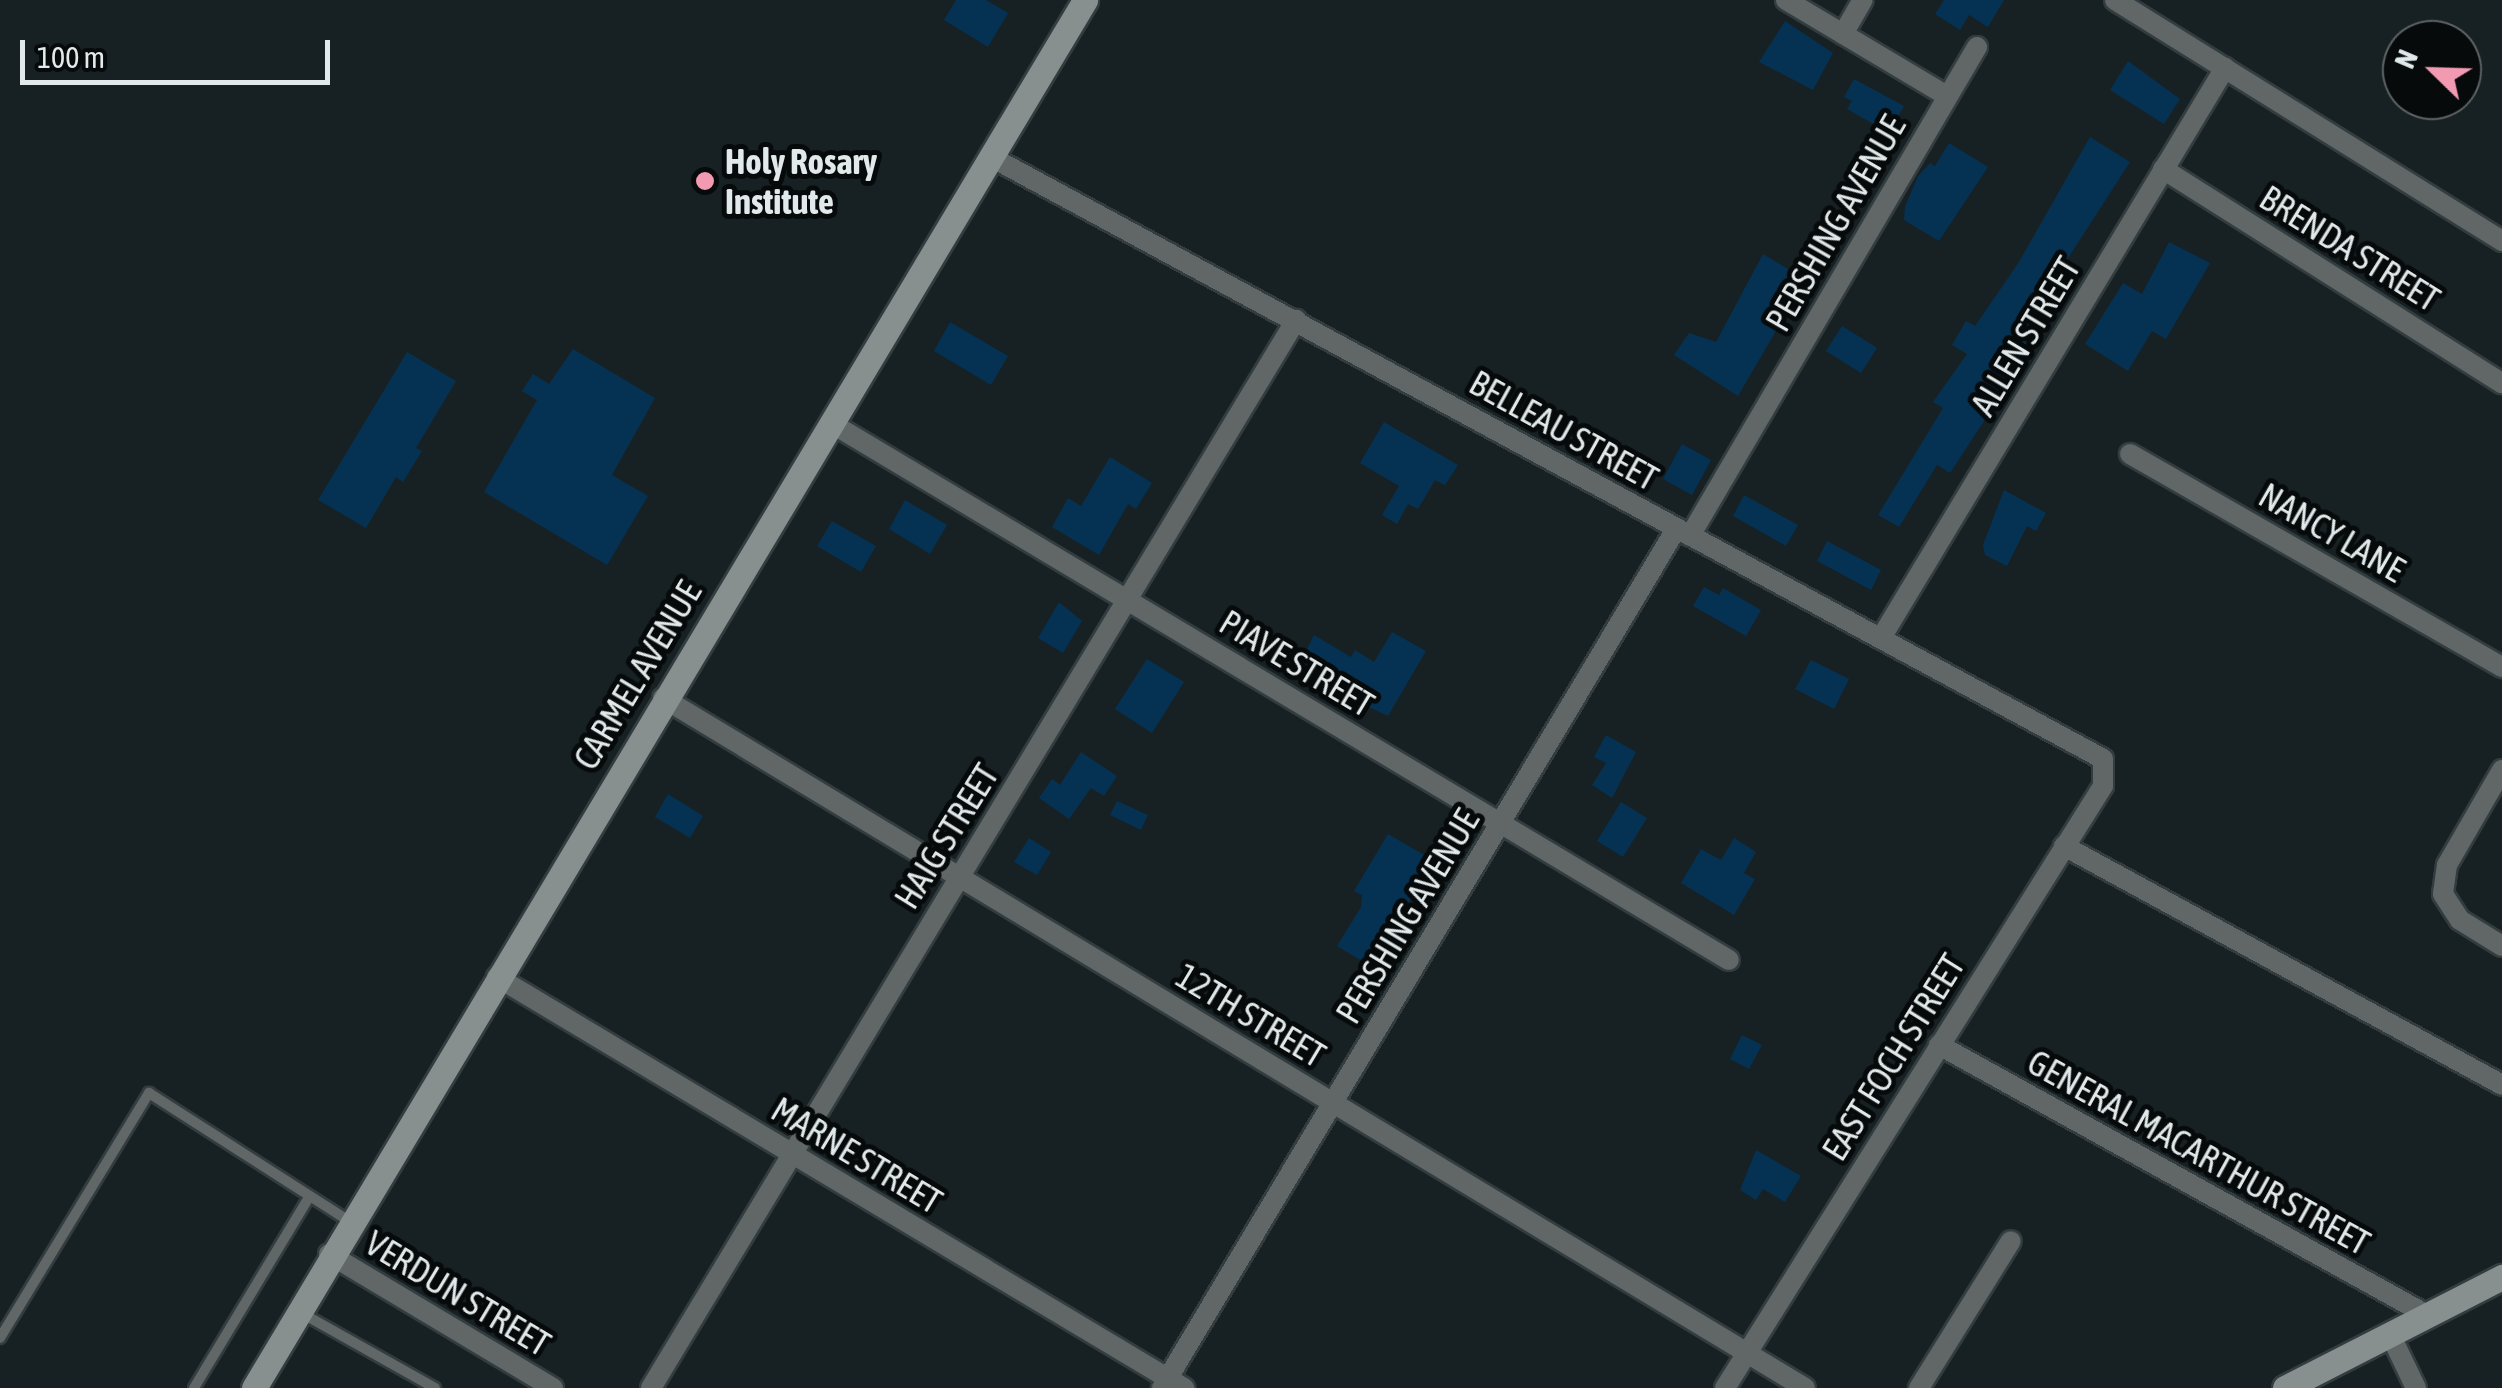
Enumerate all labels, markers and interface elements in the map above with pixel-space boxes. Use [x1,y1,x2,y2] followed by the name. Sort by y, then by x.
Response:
[25,20,335,82] scale bar
[2382,20,2482,120] north arrow
[37,40,105,74] text: 100 m
[2388,45,2424,73] text: N
[1756,108,1914,338] street label: PERSHING AVENUE
[725,140,877,222] place label: Holy Rosary Institute
[694,170,716,192] marker: Holy Rosary Institute
[2252,176,2448,320] street label: BRENDA STREET
[1961,249,2089,423] street label: ALLEN STREET
[1462,361,1666,499] street label: BELLEAU STREET
[2252,474,2412,590] street label: NANCY LANE
[564,573,710,777] street label: CARMEL AVENUE
[1212,601,1382,725] street label: PIAVE STREET
[885,756,1007,916] street label: HAIG STREET
[1327,801,1487,1031] street label: PERSHING AVENUE
[1813,946,1973,1168] street label: EAST FOCH STREET
[1169,954,1333,1076] street label: 12TH STREET
[2021,1040,2377,1264] street label: GENERAL MACARTHUR STREET
[764,1088,950,1222] street label: MARNE STREET
[358,1221,558,1365] street label: VERDUN STREET

